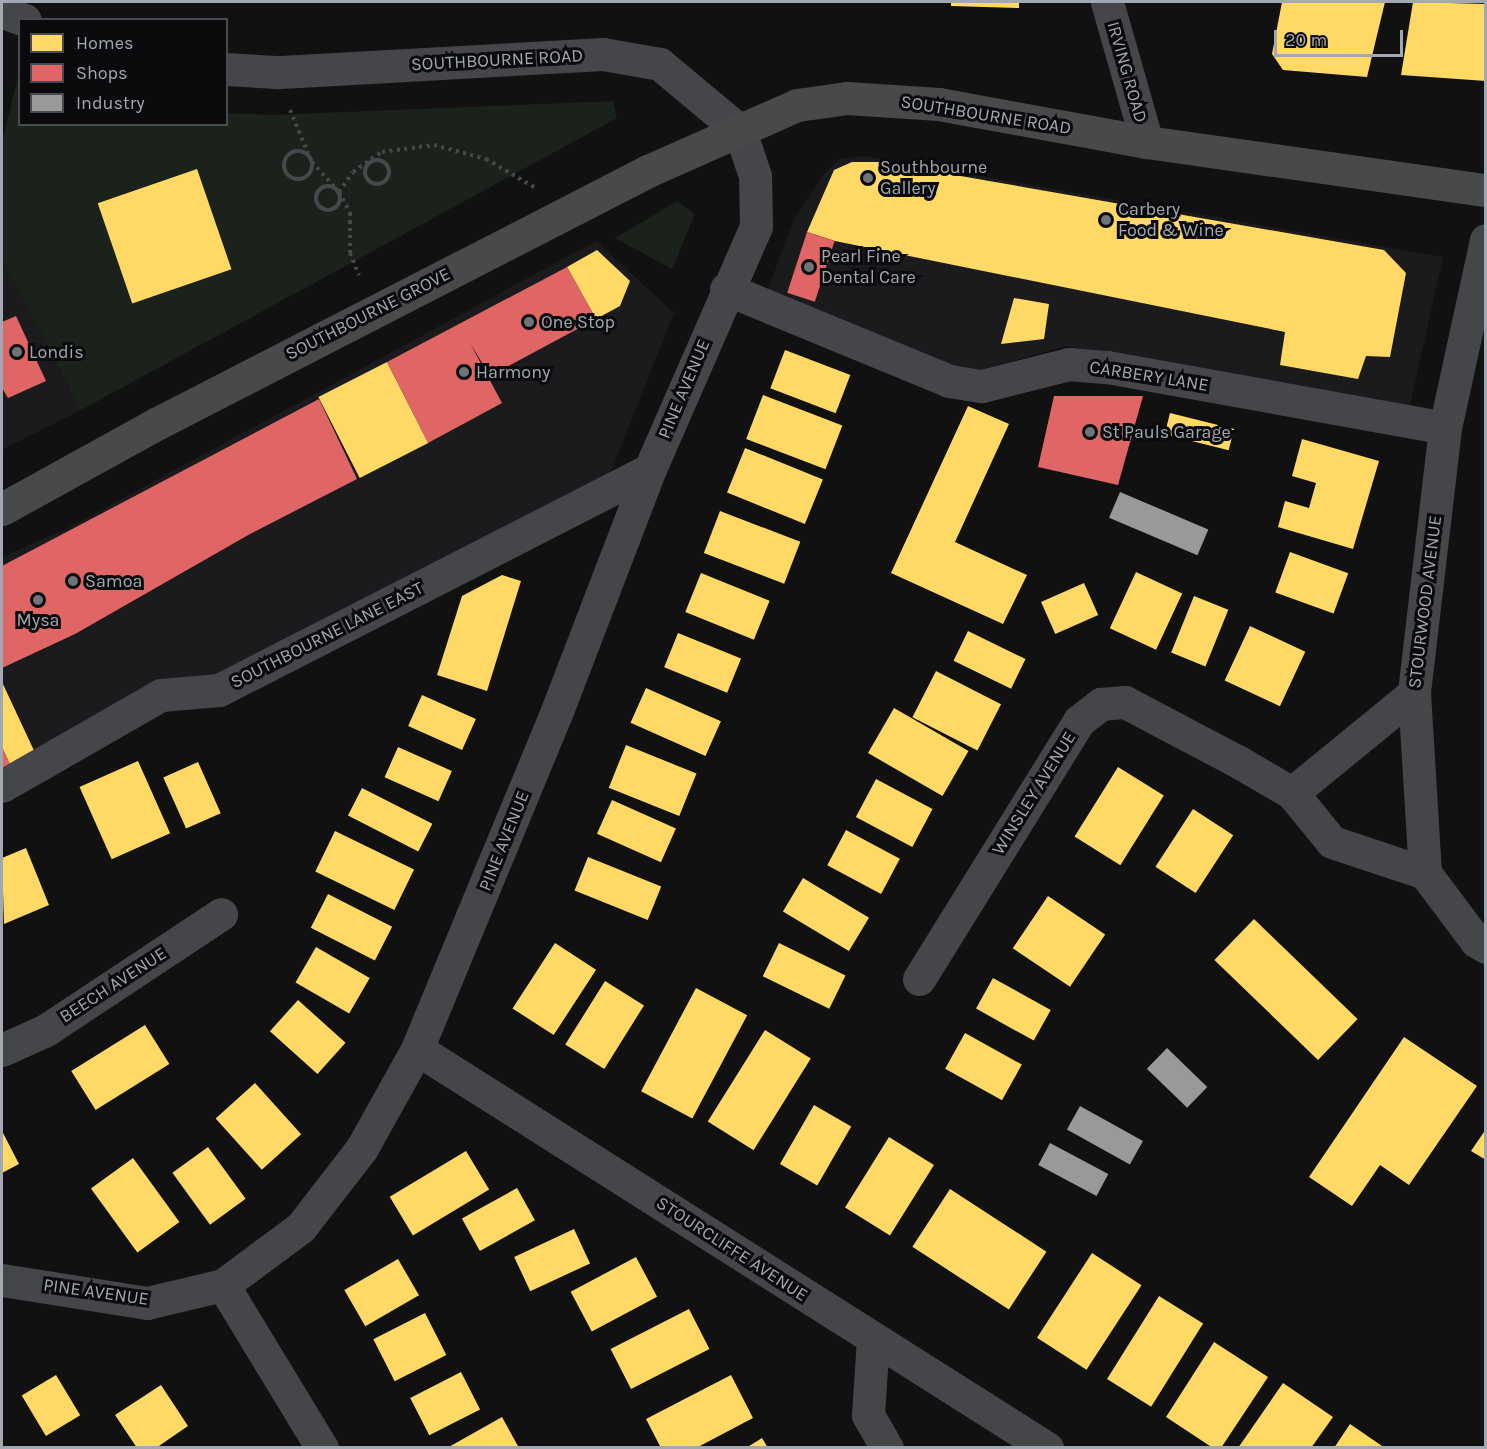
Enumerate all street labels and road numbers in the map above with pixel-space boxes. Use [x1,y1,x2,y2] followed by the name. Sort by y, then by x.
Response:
[1102,19,1152,125] street label: IRVING ROAD
[410,45,584,75] street label: SOUTHBOURNE ROAD
[899,91,1073,139] street label: SOUTHBOURNE ROAD
[282,263,454,365] street label: SOUTHBOURNE GROVE
[653,336,715,442] street label: PINE AVENUE
[1088,356,1210,396] street label: CARBERY LANE
[1404,514,1446,690] street label: STOURWOOD AVENUE
[227,577,427,693] street label: SOUTHBOURNE LANE EAST
[987,727,1081,859] street label: WINSLEY AVENUE
[474,788,534,894] street label: PINE AVENUE
[56,942,170,1028] street label: BEECH AVENUE
[652,1192,812,1306] street label: STOURCLIFFE AVENUE
[42,1274,150,1310] street label: PINE AVENUE

